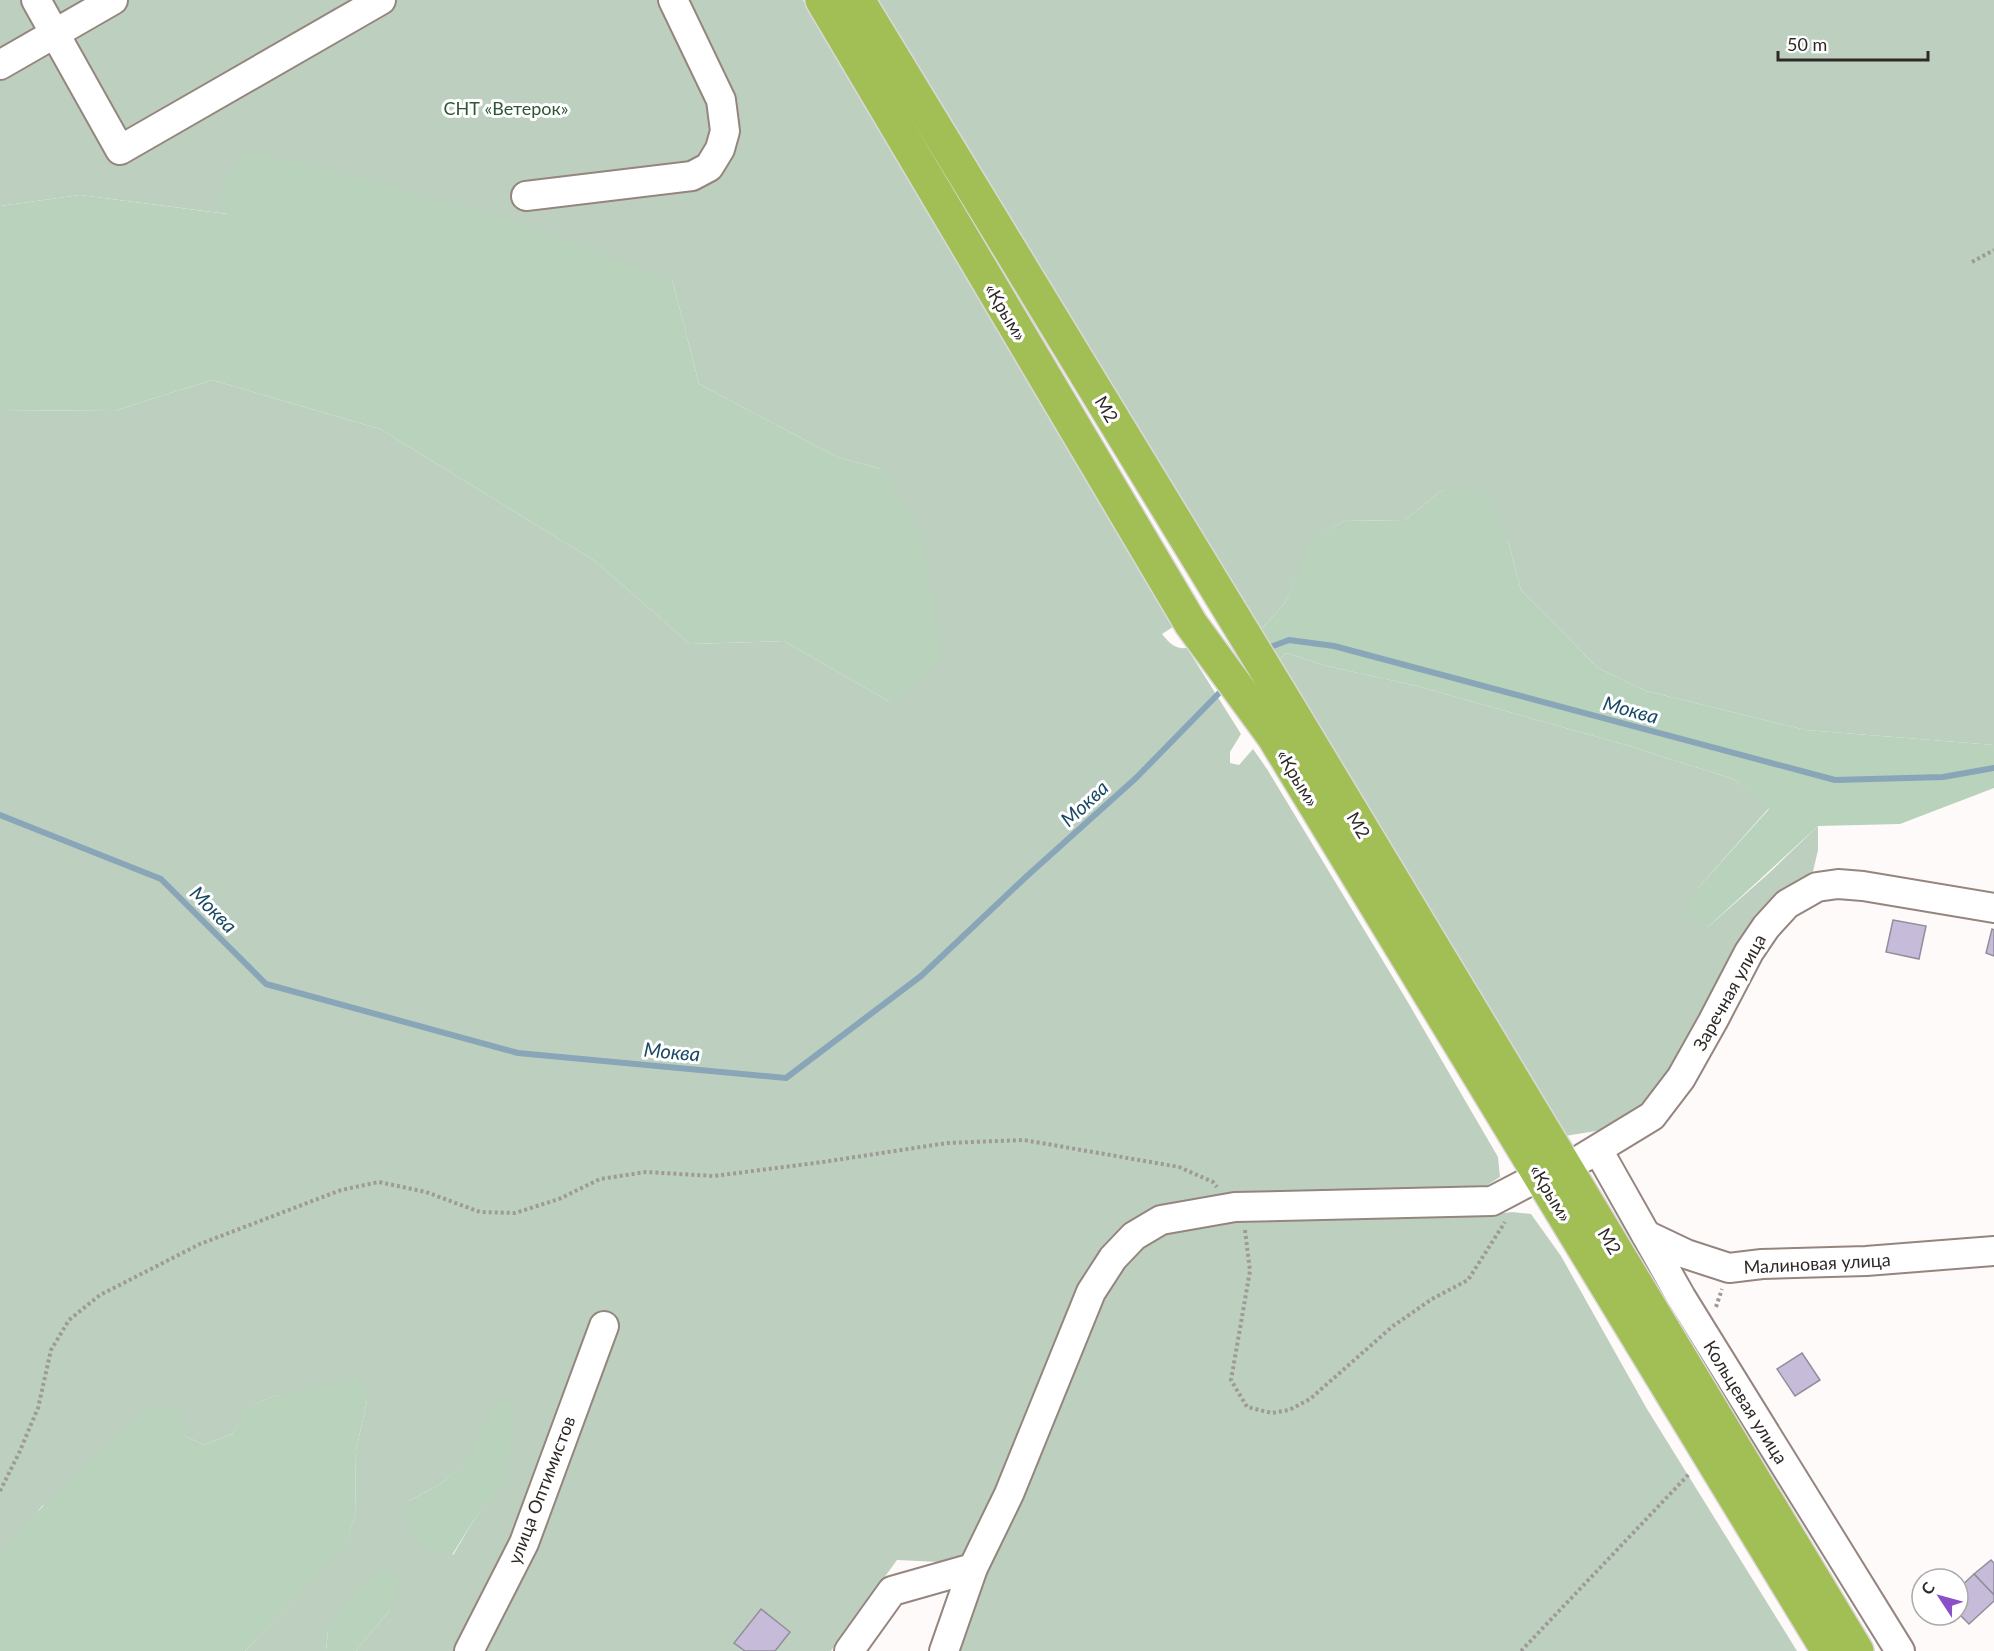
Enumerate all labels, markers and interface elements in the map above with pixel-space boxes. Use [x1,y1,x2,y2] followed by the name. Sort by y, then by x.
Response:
[1778,24,1928,62] scale bar
[1787,33,1827,55] text: 50 m
[443,97,569,119] park label: СНТ «Ветерок»
[980,279,1032,345] street label: «Крым»
[1091,392,1123,426] street label: М2
[1601,690,1661,728] water label: Моква
[1272,745,1324,811] street label: «Крым»
[1055,775,1113,831] water label: Моква
[1343,808,1375,842] street label: М2
[186,881,242,937] water label: Моква
[1688,930,1770,1054] street label: Заречная улица
[643,1037,701,1065] water label: Моква
[1525,1160,1577,1226] street label: «Крым»
[1594,1224,1626,1258] street label: М2
[1743,1248,1891,1278] street label: Малиновая улица
[1699,1336,1793,1468] street label: Кольцевая улица
[503,1413,579,1567] street label: улица Оптимистов
[1910,1567,1970,1627] north arrow
[1917,1578,1938,1598] text: С

